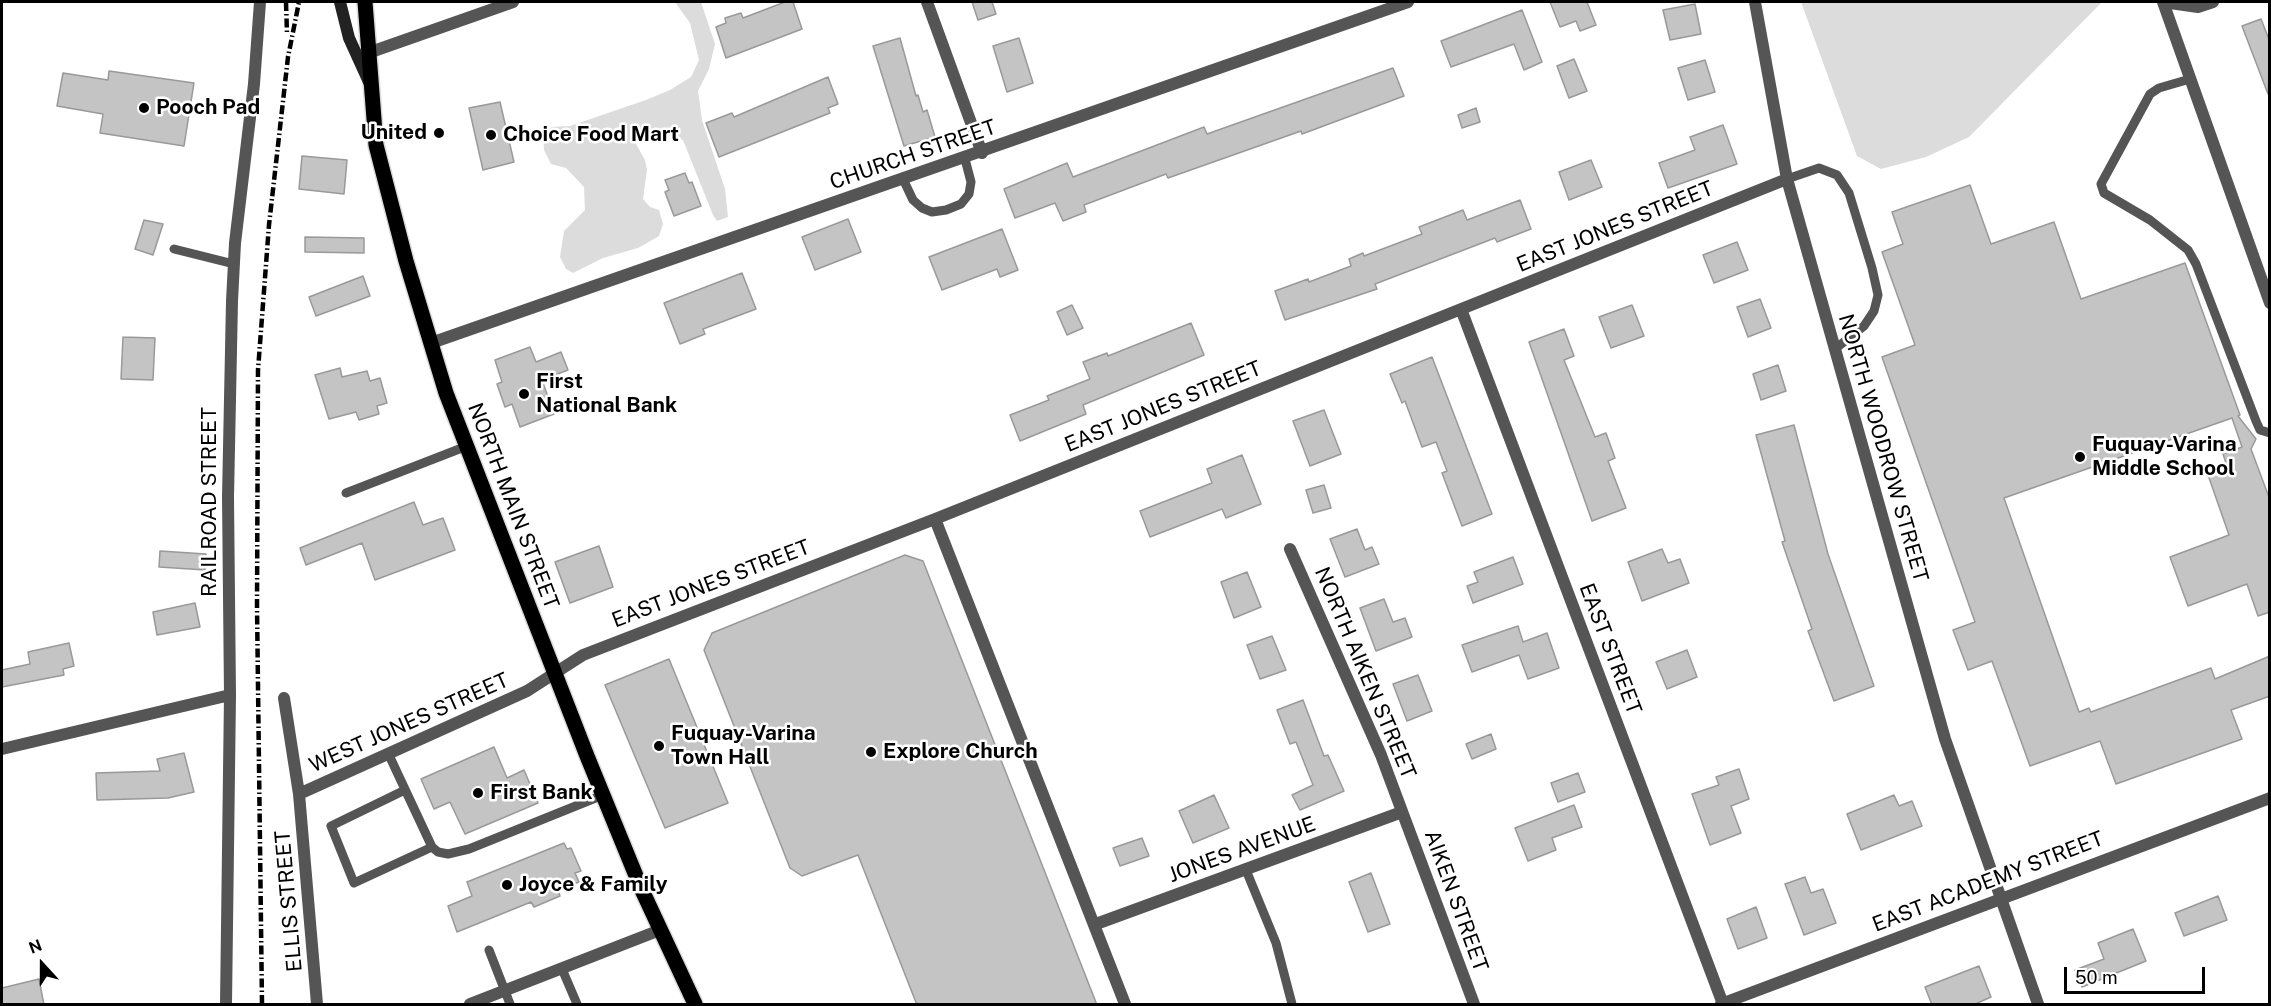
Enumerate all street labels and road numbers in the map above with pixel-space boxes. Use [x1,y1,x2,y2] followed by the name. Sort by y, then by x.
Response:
[827,115,999,195] street label: CHURCH STREET
[1513,176,1717,278] street label: EAST JONES STREET
[1833,311,1933,585] street label: NORTH WOODROW STREET
[1061,356,1265,458] street label: EAST JONES STREET
[462,399,564,613] street label: NORTH MAIN STREET
[197,407,223,597] street label: RAILROAD STREET
[609,535,813,633] street label: EAST JONES STREET
[1309,563,1421,783] street label: NORTH AIKEN STREET
[1573,580,1647,718] street label: EAST STREET
[305,668,513,778] street label: WEST JONES STREET
[1165,812,1319,888] street label: JONES AVENUE
[1869,826,2107,938] street label: EAST ACADEMY STREET
[1419,827,1493,975] street label: AIKEN STREET
[270,829,308,973] street label: ELLIS STREET

